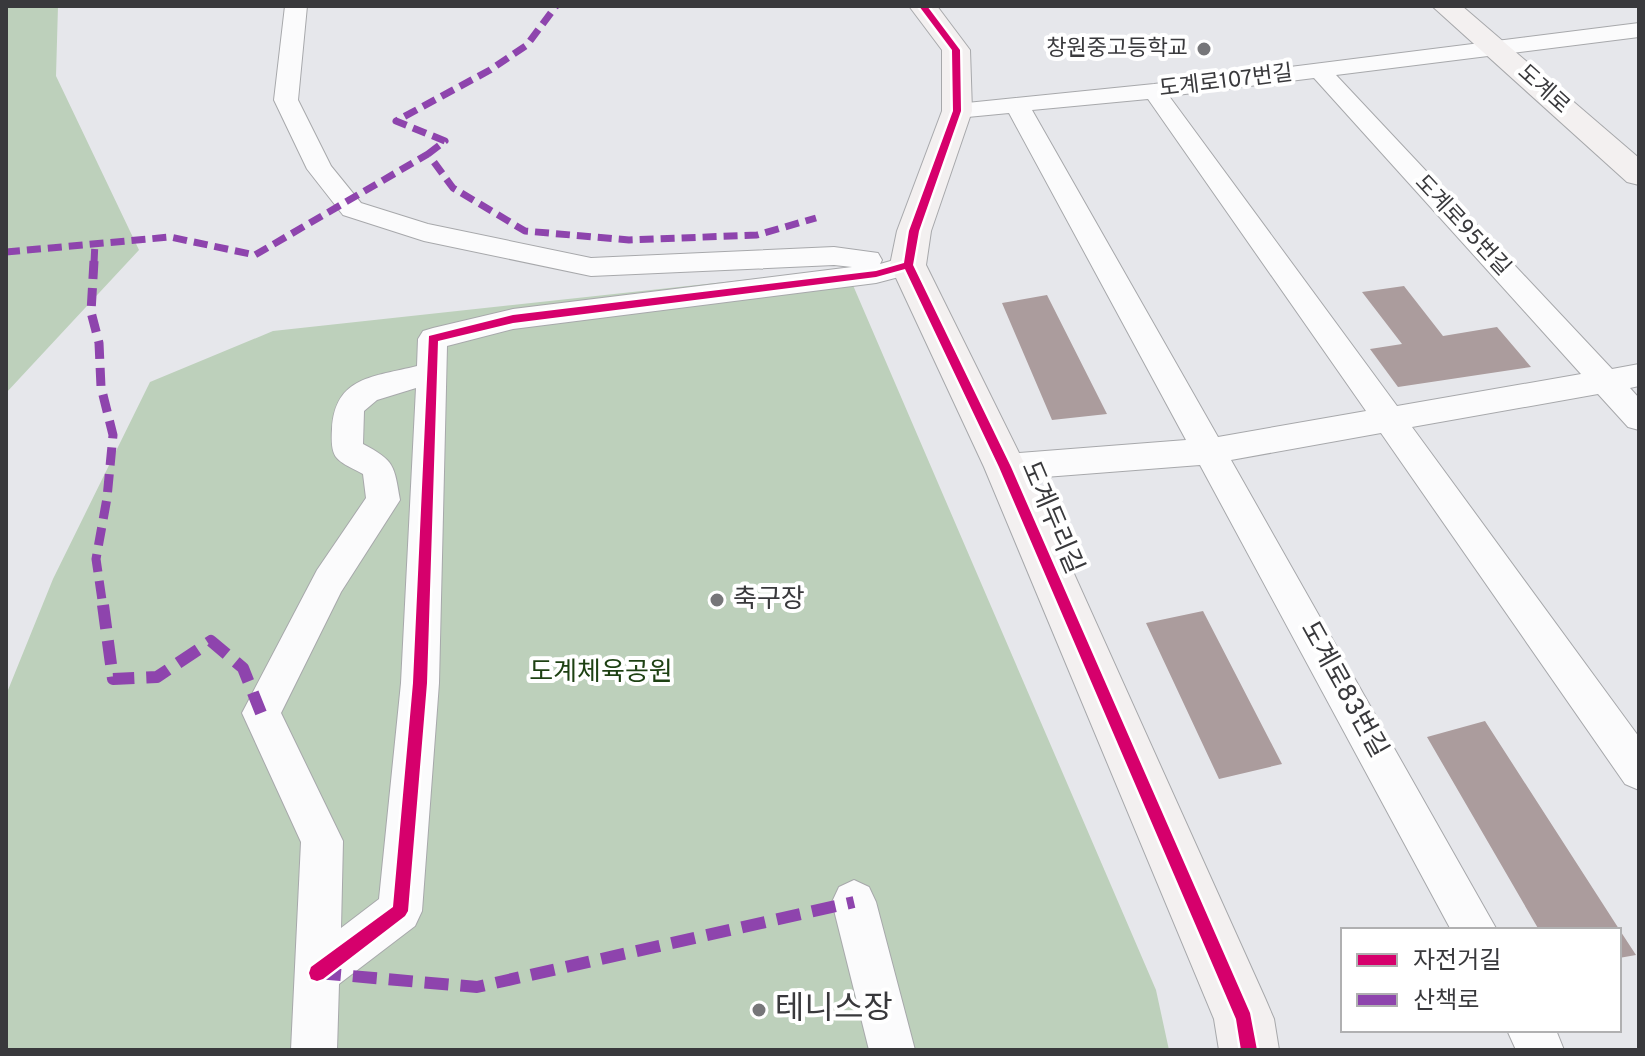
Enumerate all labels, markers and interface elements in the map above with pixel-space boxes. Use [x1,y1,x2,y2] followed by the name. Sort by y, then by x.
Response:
[1046,36,1188,63] place label: 창원중고등학교
[1195,40,1213,58] marker: 창원중고등학교
[1158,60,1294,104] street label: 도계로107번길
[1511,60,1575,120] street label: 도계로
[1408,170,1516,282] street label: 도계로95번길
[1012,457,1090,579] street label: 도계두리길
[733,584,805,617] place label: 축구장
[708,591,726,609] marker: 축구장
[1292,616,1394,764] street label: 도계로83번길
[529,657,673,690] park label: 도계체육공원
[1341,928,1621,1032] legend
[1413,947,1501,977] text: 자전거길
[1413,987,1479,1017] text: 산책로
[775,990,893,1030] place label: 테니스장
[750,1001,768,1019] marker: 테니스장

